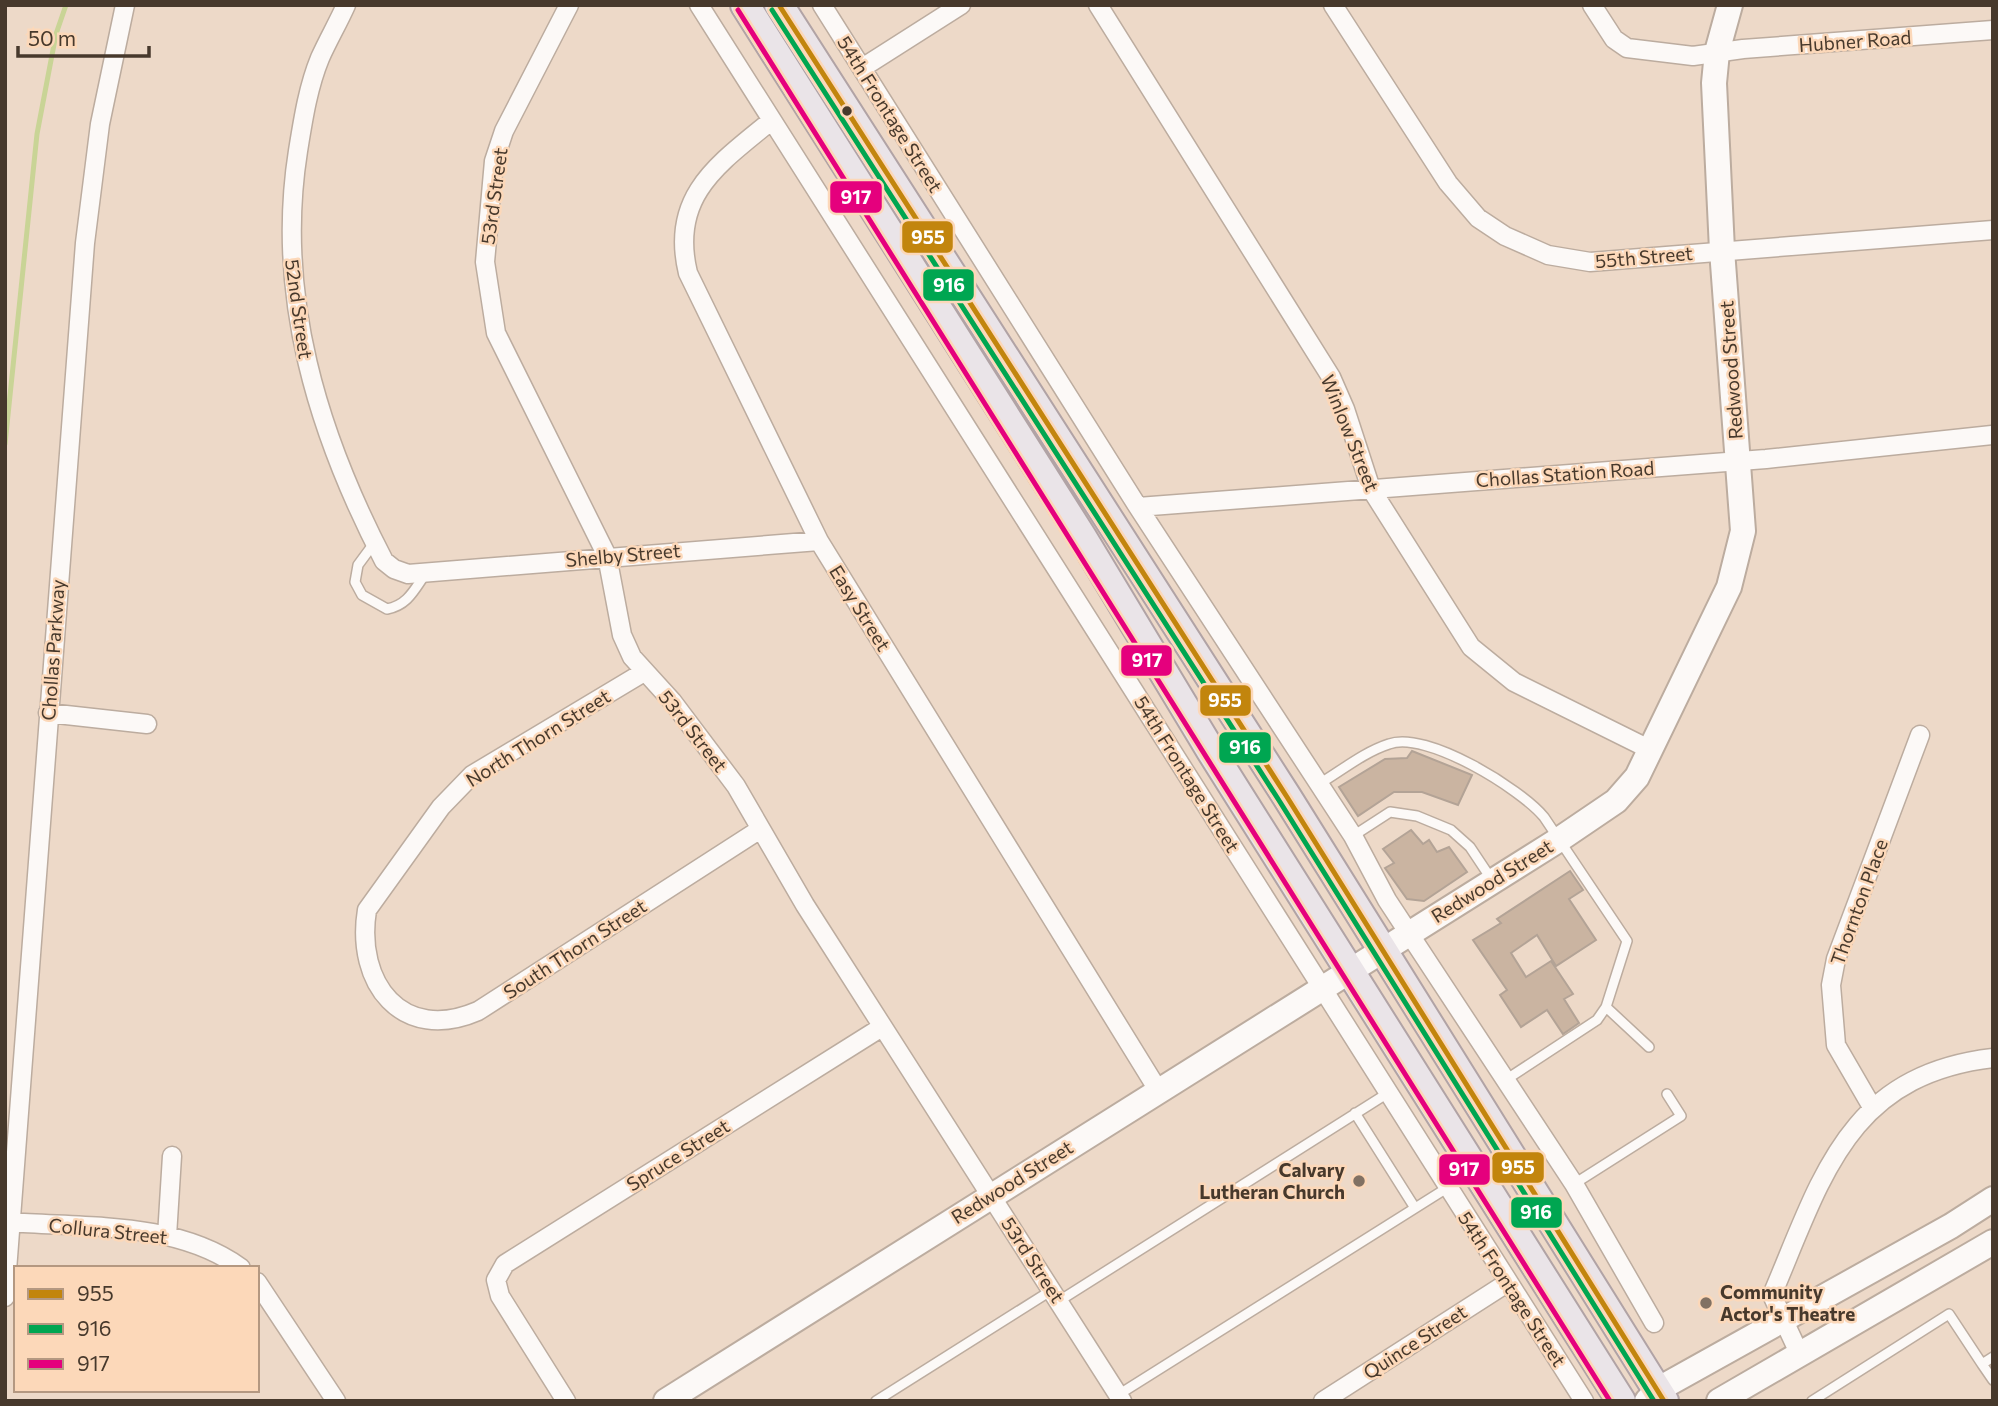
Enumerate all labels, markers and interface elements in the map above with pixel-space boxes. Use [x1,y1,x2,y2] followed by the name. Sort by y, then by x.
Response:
[18,14,149,58] scale bar
[28,25,76,50] text: 50 m
[1798,25,1912,56] street label: Hubner Road
[833,31,948,196] street label: 54th Frontage Street
[840,104,854,118] unlabelled marker
[475,146,512,246] street label: 53rd Street
[829,180,883,214] line badge: 917
[841,185,871,208] text: 917
[901,220,954,254] line badge: 955
[911,225,945,248] text: 955
[1594,241,1694,272] street label: 55th Street
[281,257,318,361] street label: 52nd Street
[922,268,975,302] line badge: 916
[933,273,965,296] text: 916
[1714,300,1747,440] street label: Redwood Street
[1317,371,1384,495] street label: Winlow Street
[1475,456,1655,491] street label: Chollas Station Road
[565,538,681,571] street label: Shelby Street
[825,561,896,655] street label: Easy Street
[36,578,69,721] street label: Chollas Parkway
[1120,644,1173,677] line badge: 917
[1132,648,1162,671] text: 917
[461,684,614,791] street label: North Thorn Street
[1199,684,1252,717] line badge: 955
[654,685,733,776] street label: 53rd Street
[1208,688,1242,711] text: 955
[1130,691,1245,856] street label: 54th Frontage Street
[1218,731,1272,764] line badge: 916
[1229,735,1261,758] text: 916
[1427,834,1557,927] street label: Redwood Street
[1825,836,1892,968] street label: Thornton Place
[499,894,651,1003] street label: South Thorn Street
[622,1114,734,1195] street label: Spruce Street
[947,1135,1077,1228] street label: Redwood Street
[1491,1151,1545,1184] line badge: 955
[1438,1153,1491,1186] line badge: 917
[1501,1155,1535,1178] text: 955
[1449,1157,1479,1180] text: 917
[1199,1158,1346,1203] place label: Calvary Lutheran Church
[1351,1173,1367,1189] marker: Calvary Lutheran Church
[1510,1196,1563,1229] line badge: 916
[1520,1200,1552,1223] text: 916
[1454,1207,1571,1371] street label: 54th Frontage Street
[48,1213,169,1248] street label: Collura Street
[997,1213,1070,1307] street label: 53rd Street
[14,1266,259,1392] legend
[77,1280,114,1305] text: 955
[1720,1280,1855,1325] place label: Community Actor's Theatre
[1698,1295,1714,1311] marker: Community Actor's Theatre
[1359,1300,1471,1384] street label: Quince Street
[77,1315,111,1340] text: 916
[77,1350,110,1375] text: 917

